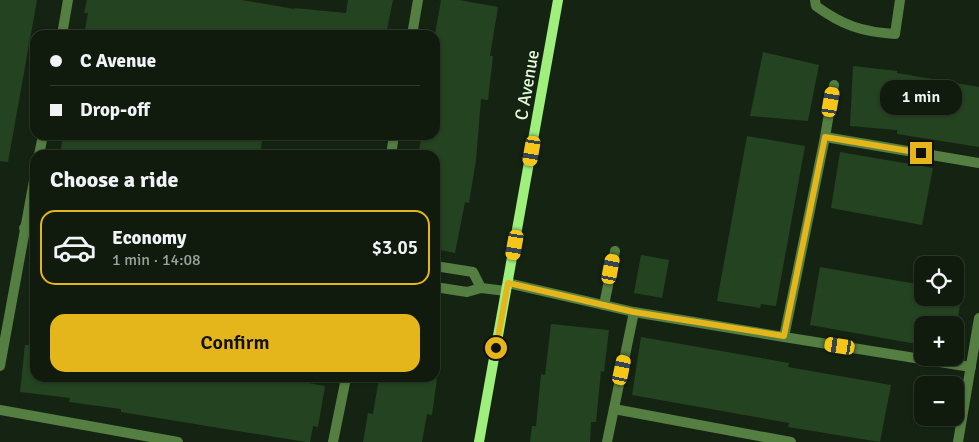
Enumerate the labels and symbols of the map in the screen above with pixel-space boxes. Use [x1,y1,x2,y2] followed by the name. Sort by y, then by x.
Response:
[510,48,544,122] street label: C Avenue
[880,80,962,116] callout: 1 min
[821,86,840,118] car
[522,135,541,167] car
[910,142,932,164] route end
[505,229,524,261] car
[600,253,621,285] car
[824,336,855,356] car
[485,337,507,359] route start
[611,354,632,386] car

